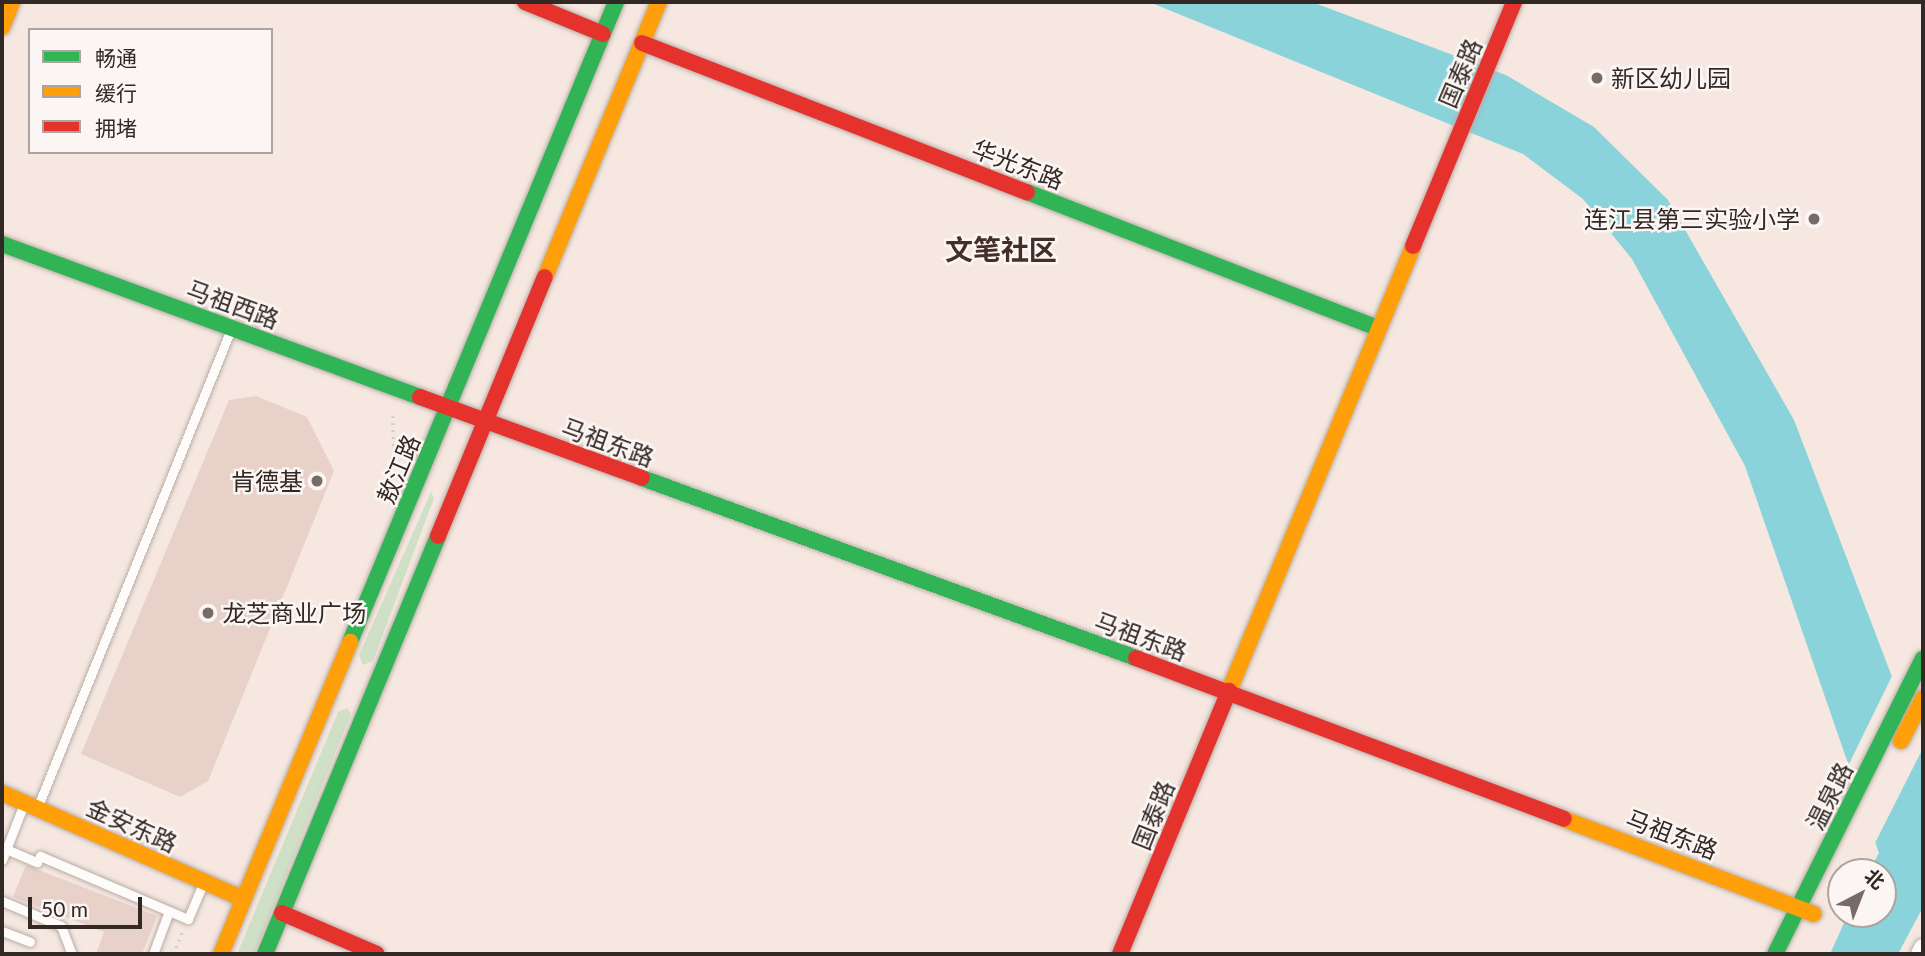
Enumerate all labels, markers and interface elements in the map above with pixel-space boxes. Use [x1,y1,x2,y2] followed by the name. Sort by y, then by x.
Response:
[28,28,273,154] legend
[1433,34,1487,112] street label: 国泰路
[95,45,137,70] text: 畅通
[1611,64,1731,92] place label: 新区幼儿园
[1589,70,1605,86] marker: 新区幼儿园
[95,80,137,105] text: 缓行
[95,115,137,140] text: 拥堵
[968,133,1068,195] street label: 华光东路
[1584,205,1800,233] place label: 连江县第三实验小学
[1806,211,1822,227] marker: 连江县第三实验小学
[945,232,1057,266] district label: 文笔社区
[183,274,283,334] street label: 马祖西路
[558,412,658,472] street label: 马祖东路
[371,430,425,508] street label: 敖江路
[231,467,303,495] place label: 肯德基
[309,473,325,489] marker: 肯德基
[222,599,366,627] place label: 龙芝商业广场
[200,605,216,621] marker: 龙芝商业广场
[1091,606,1191,666] street label: 马祖东路
[1800,757,1858,835] street label: 温泉路
[1126,776,1180,854] street label: 国泰路
[82,792,182,858] street label: 金安东路
[1622,803,1722,865] street label: 马祖东路
[1827,858,1897,928] north arrow
[1860,864,1890,893] text: 北
[32,883,145,927] scale bar
[41,896,88,921] text: 50 m

